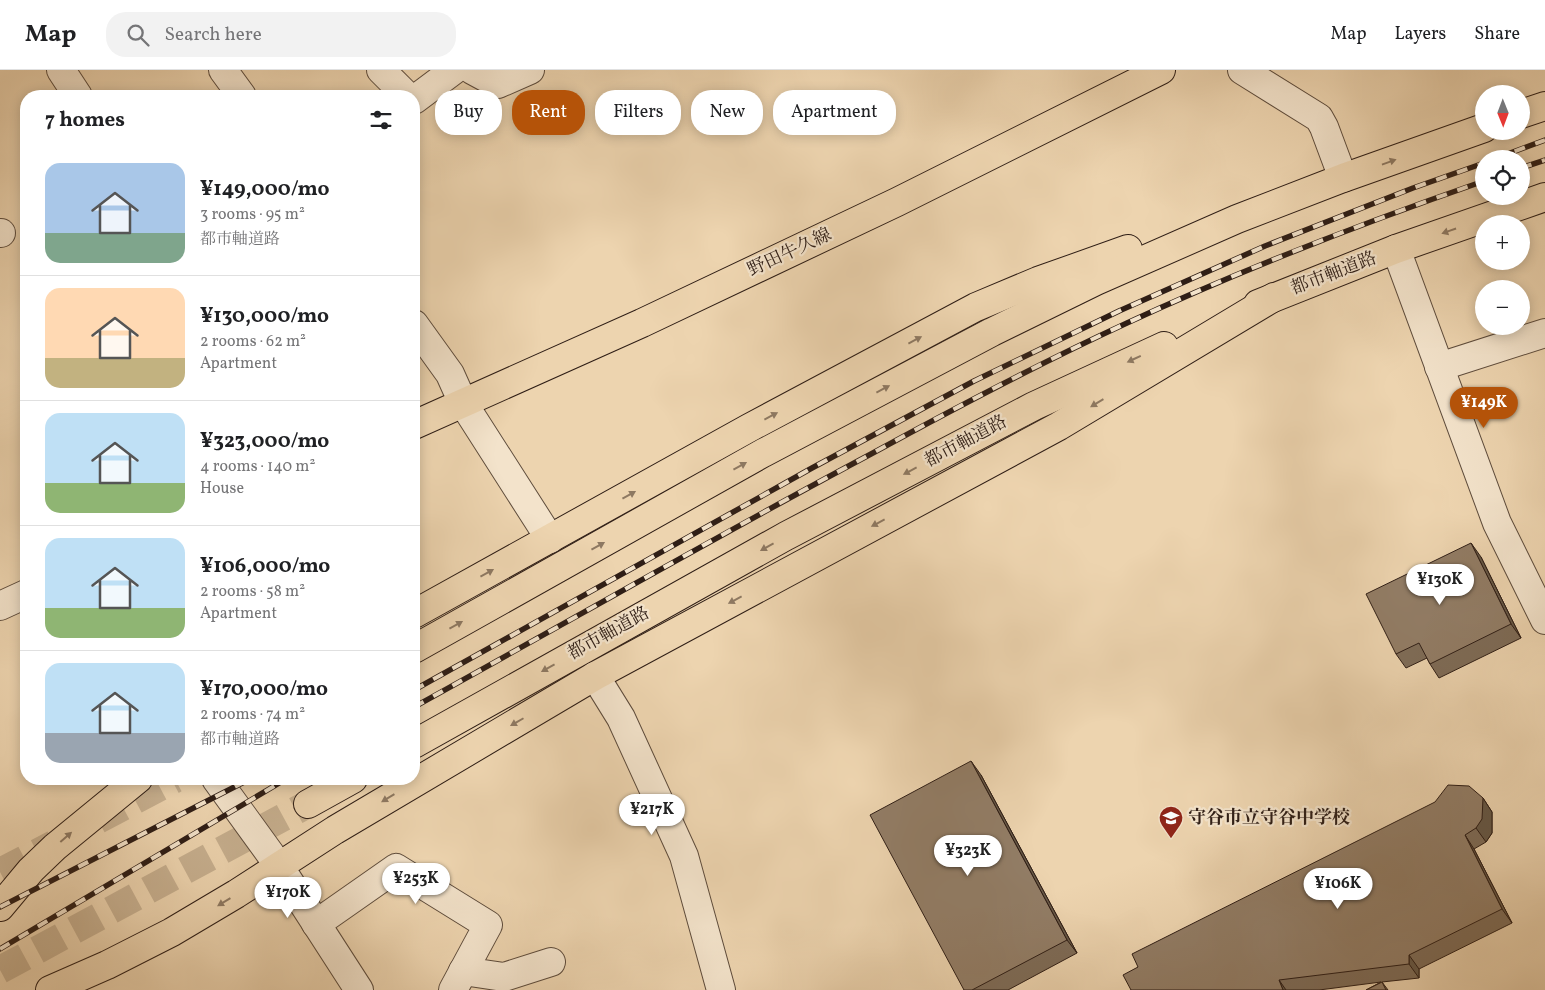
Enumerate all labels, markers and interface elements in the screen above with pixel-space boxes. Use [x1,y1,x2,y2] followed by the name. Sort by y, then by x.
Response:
[106,12,456,57] search box
[25,18,76,52] text: Map
[124,21,152,49] icon: search
[164,22,262,48] text: Search here
[1330,22,1366,47] text: Map
[1394,22,1446,47] text: Layers
[1474,22,1520,47] text: Share
[1475,85,1530,140] north arrow
[1475,85,1530,335] map controls
[435,90,502,135] chip: Buy
[512,90,585,135] chip: Rent
[595,90,681,135] chip: Filters
[691,90,763,135] chip: New
[773,90,896,135] chip: Apartment
[45,106,125,135] text: 7 homes
[367,106,395,134] icon: filters
[1475,150,1530,205] button: locate
[1381,157,1396,165] one-way arrow
[200,175,330,204] text: ¥149,000/mo
[85,183,145,243] icon: home
[200,204,305,226] text: 3 rooms · 95 m²
[1475,215,1530,270] button: +
[744,223,836,283] street label: 野田牛久線
[1442,228,1457,235] one-way arrow
[200,229,280,251] text: 都市軸道路
[1288,246,1380,302] street label: 都市軸道路
[1475,280,1530,335] button: −
[200,302,329,331] text: ¥130,000/mo
[85,308,145,368] icon: home
[200,331,306,353] text: 2 rooms · 62 m²
[908,335,921,344] one-way arrow
[200,353,277,375] text: Apartment
[1127,355,1141,363] one-way arrow
[876,385,890,393] one-way arrow
[1449,386,1519,429] pin: ¥149K
[1461,392,1507,414] text: ¥149K
[1091,398,1104,407] one-way arrow
[920,410,1012,474] street label: 都市軸道路
[764,412,779,420] one-way arrow
[200,427,329,456] text: ¥323,000/mo
[85,433,145,493] icon: home
[200,456,315,478] text: 4 rooms · 140 m²
[733,462,747,470] one-way arrow
[903,467,918,475] one-way arrow
[200,478,244,500] text: House
[623,490,636,499] one-way arrow
[871,519,886,527] one-way arrow
[592,541,605,550] one-way arrow
[759,543,774,551] one-way arrow
[200,552,330,581] text: ¥106,000/mo
[85,558,145,618] icon: home
[1405,564,1475,606] pin: ¥130K
[480,569,494,578] one-way arrow
[1417,569,1463,591] text: ¥130K
[200,581,305,603] text: 2 rooms · 58 m²
[729,596,742,605] one-way arrow
[564,601,654,667] street label: 都市軸道路
[200,603,277,625] text: Apartment
[449,621,464,629] one-way arrow
[541,664,555,673] one-way arrow
[200,675,328,704] text: ¥170,000/mo
[85,683,145,743] icon: home
[200,704,305,726] text: 2 rooms · 74 m²
[510,718,524,727] one-way arrow
[200,729,280,751] text: 都市軸道路
[382,793,395,802] one-way arrow
[617,794,687,836] pin: ¥217K
[630,799,674,821] text: ¥217K
[1158,805,1184,839] school or university icon: 守谷市立守谷中学校
[1188,806,1350,831] place label: 守谷市立守谷中学校
[60,831,72,843] one-way arrow
[933,834,1003,877] pin: ¥323K
[945,840,991,862] text: ¥323K
[381,862,451,905] pin: ¥253K
[393,868,439,890] text: ¥253K
[1303,868,1373,910] pin: ¥106K
[1315,873,1361,895] text: ¥106K
[253,876,323,919] pin: ¥170K
[265,882,311,904] text: ¥170K
[217,898,230,907] one-way arrow

